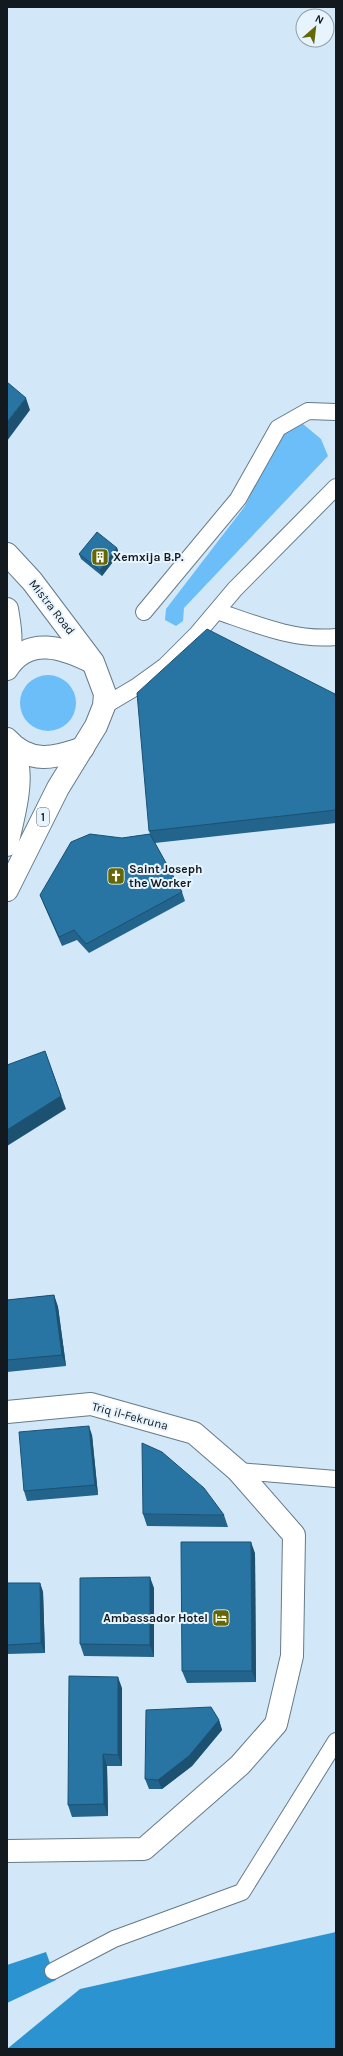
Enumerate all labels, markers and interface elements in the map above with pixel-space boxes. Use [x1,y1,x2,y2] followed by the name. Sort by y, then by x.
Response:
[295,8,335,48] north arrow
[313,12,326,27] text: N
[90,547,110,567] building icon: Xemxija B.P.
[113,550,184,564] place label: Xemxija B.P.
[26,577,78,637] street label: Mistra Road
[37,808,49,826] road number: 1
[129,862,202,890] place label: Saint Joseph the Worker
[106,866,126,886] church icon: Saint Joseph the Worker
[90,1399,170,1433] street label: Triq il-Fekruna
[211,1608,231,1628] hotel icon: Ambassador Hotel
[103,1611,208,1625] place label: Ambassador Hotel

